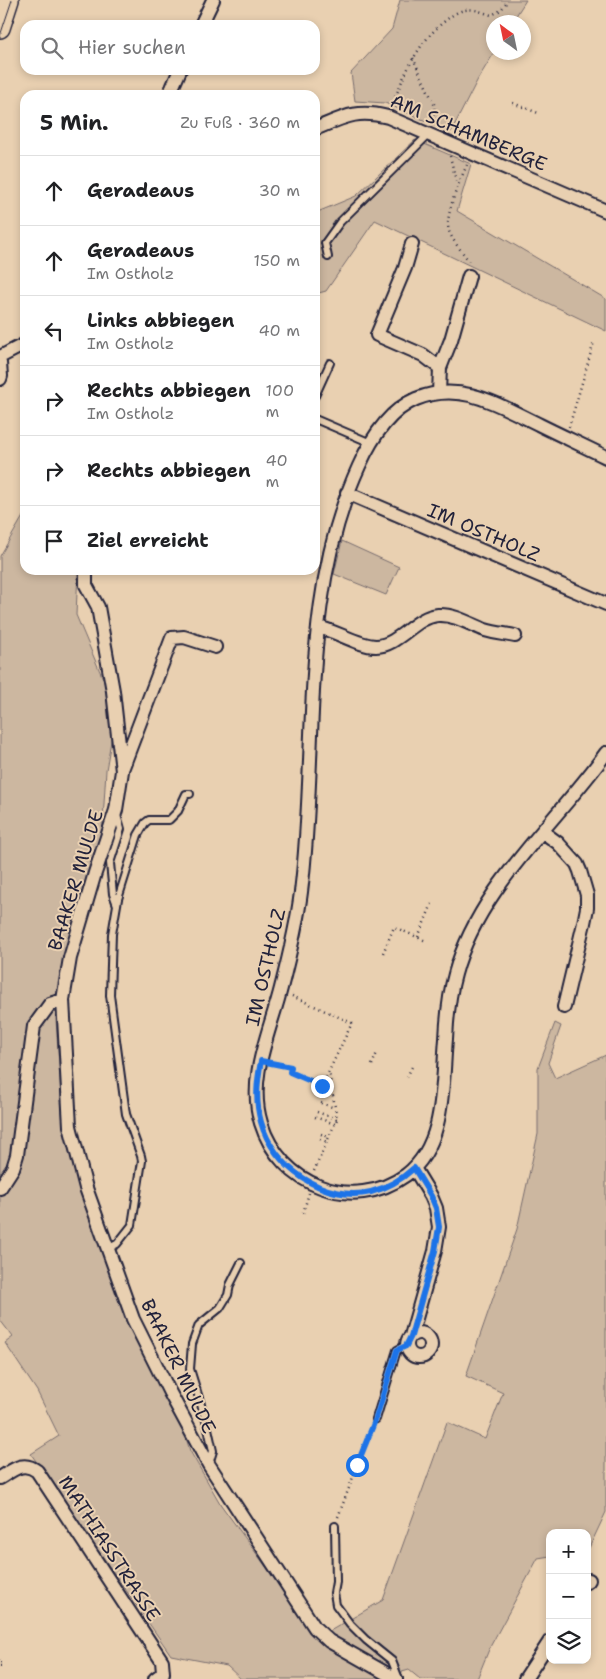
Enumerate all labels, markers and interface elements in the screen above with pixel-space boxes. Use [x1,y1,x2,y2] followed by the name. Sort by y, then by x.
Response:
[486,15,531,60] north arrow
[20,20,320,75] search box
[38,34,66,62] icon: search
[78,35,186,60] text: Hier suchen
[387,88,551,177] street label: AM SCHAMBERGE
[40,109,109,137] text: 5 Min.
[180,112,300,133] text: Zu Fuß · 360 m
[40,177,68,205] icon: ahead
[87,178,194,203] text: Geradeaus
[259,180,300,201] text: 30 m
[87,238,194,263] text: Geradeaus
[40,247,68,275] icon: ahead
[253,250,300,271] text: 150 m
[87,263,174,284] text: Im Ostholz
[87,308,234,333] text: Links abbiegen
[40,317,68,345] icon: left
[258,320,300,341] text: 40 m
[87,333,174,354] text: Im Ostholz
[87,378,251,403] text: Rechts abbiegen
[266,380,294,422] text: 100 m
[40,387,68,415] icon: right
[87,403,174,424] text: Im Ostholz
[266,450,288,492] text: 40 m
[40,457,68,485] icon: right
[87,458,251,483] text: Rechts abbiegen
[424,498,544,567] street label: IM OSTHOLZ
[40,527,68,555] icon: arrive
[87,528,208,553] text: Ziel erreicht
[42,806,109,954] street label: BAAKER MULDE
[240,906,291,1028] street label: IM OSTHOLZ
[311,1075,334,1098] route end
[135,1295,222,1438] street label: BAAKER MULDE
[346,1454,369,1477] route start
[53,1471,166,1626] street label: MATHIASSTRASSE
[546,1529,591,1664] map controls
[546,1529,591,1574] button: +
[546,1574,591,1619] button: −
[546,1619,591,1664] button: layers

